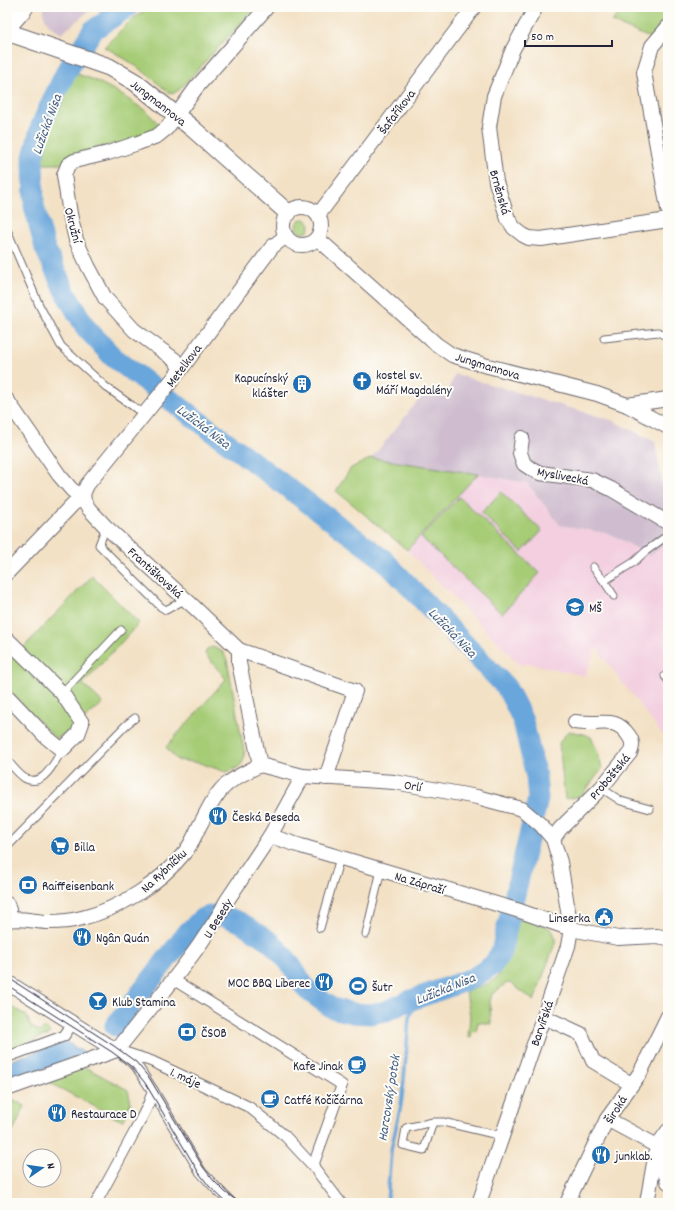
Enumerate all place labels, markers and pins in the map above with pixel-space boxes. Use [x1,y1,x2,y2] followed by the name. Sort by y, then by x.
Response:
[376,367,453,401] place label: kostel sv. Máří Magdalény
[235,370,289,404] place label: Kapucínský klášter
[351,370,373,392] church icon: kostel sv. Máří Magdalény
[291,373,313,395] building icon: Kapucínský klášter
[564,596,586,618] school or university icon: MŠ
[589,600,603,619] place label: MŠ
[207,805,229,827] restaurant icon: Česká Beseda
[232,809,301,828] place label: Česká Beseda
[49,835,71,857] supermarket icon: Billa
[74,839,96,858] place label: Billa
[17,874,39,896] bank icon: Raiffeisenbank
[42,878,114,897] place label: Raiffeisenbank
[593,906,615,928] public building icon: Linserka
[549,910,591,929] place label: Linserka
[71,926,93,948] restaurant icon: Ngân Quán
[96,930,149,949] place label: Ngân Quán
[313,971,335,993] restaurant icon: MOC BBQ Liberec
[228,975,310,994] place label: MOC BBQ Liberec
[347,975,369,997] sports icon: Šutr
[372,979,393,998] place label: Šutr
[87,990,109,1012] bar icon: Klub Stamina
[112,994,176,1013] place label: Klub Stamina
[176,1021,198,1043] bank icon: ČSOB
[201,1025,227,1044] place label: ČSOB
[346,1054,368,1076] cafe icon: Kafe Jinak
[293,1058,343,1077] place label: Kafe Jinak
[259,1088,281,1110] cafe icon: Catfé Kočičárna
[284,1092,363,1111] place label: Catfé Kočičárna
[46,1102,68,1124] restaurant icon: Restaurace D
[71,1106,137,1125] place label: Restaurace D
[590,1144,612,1166] restaurant icon: junklab.
[614,1148,652,1167] place label: junklab.

